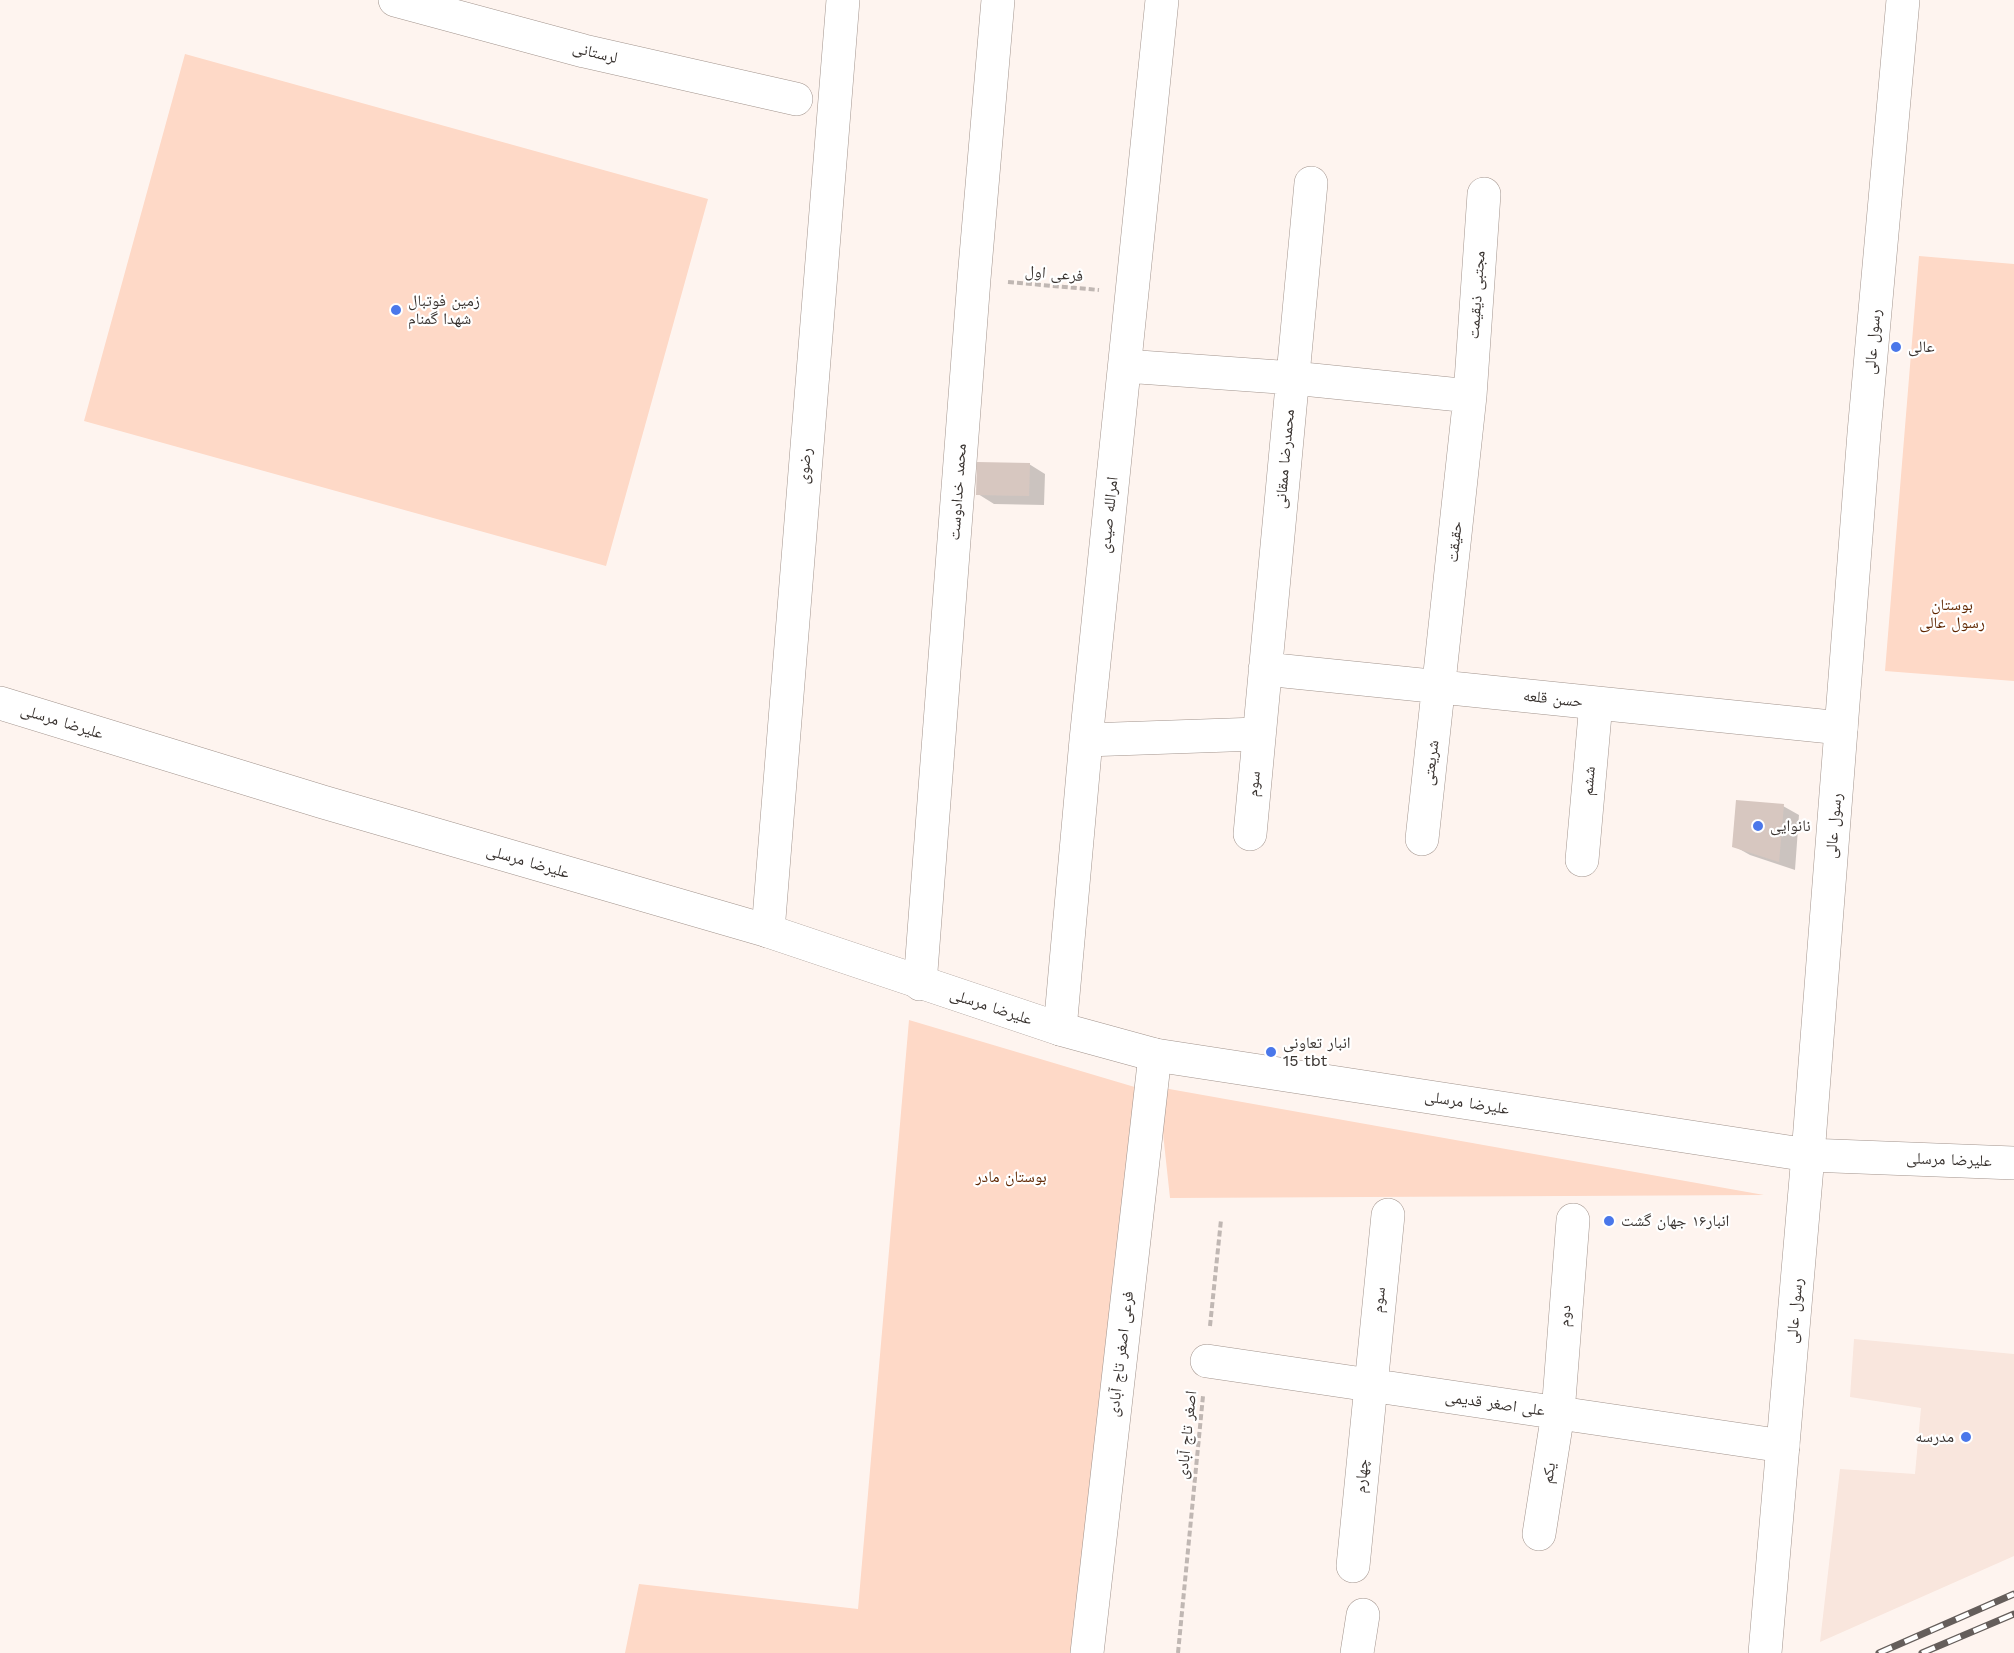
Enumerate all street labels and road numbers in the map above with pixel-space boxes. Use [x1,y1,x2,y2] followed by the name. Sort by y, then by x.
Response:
[571,38,619,68] street label: لرستانی
[1464,250,1490,340] street label: مجتبی ذیقیمت
[1024,262,1084,286] street label: فرعی اول
[1861,308,1885,376] street label: رسول عالی
[1271,408,1299,510] street label: محمدرضا ممقانی
[945,443,971,541] street label: محمد خدادوست
[794,447,816,485] street label: رضوی
[1095,476,1123,554] street label: امرالله صیدی
[1443,520,1467,564] street label: حقیقت
[1522,686,1584,712] street label: حسن قلعه
[18,700,106,744] street label: علیرضا مرسلی
[1419,739,1443,787] street label: شریعتی
[1578,765,1600,797] street label: ششم
[1243,770,1265,798] street label: سوم
[1822,792,1846,860] street label: رسول عالی
[484,841,572,883] street label: علیرضا مرسلی
[947,985,1035,1029] street label: علیرضا مرسلی
[1423,1087,1511,1119] street label: علیرضا مرسلی
[1906,1149,1992,1171] street label: علیرضا مرسلی
[1783,1277,1807,1345] street label: رسول عالی
[1368,1286,1390,1314] street label: سوم
[1104,1290,1138,1418] street label: فرعی اصغر تاج آبادی
[1554,1304,1576,1328] street label: دوم
[1444,1387,1546,1421] street label: علی اصغر قدیمی
[1173,1390,1201,1480] street label: اصغر تاج آبادی
[1351,1458,1373,1494] street label: چهارم
[1538,1461,1560,1485] street label: یکم

